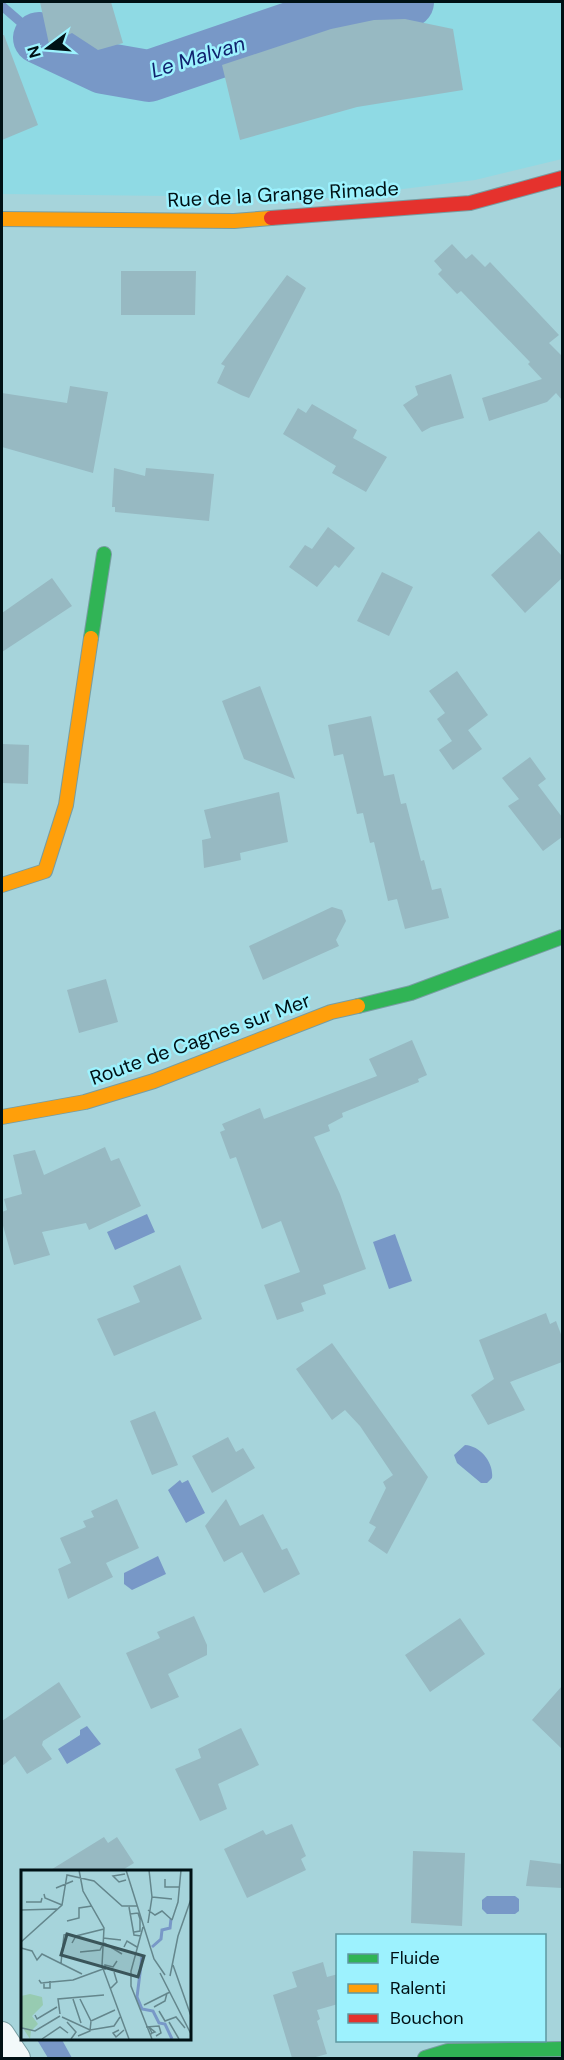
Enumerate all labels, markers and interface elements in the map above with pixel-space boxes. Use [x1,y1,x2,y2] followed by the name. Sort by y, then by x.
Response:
[18,18,78,78] north arrow
[147,29,249,85] water label: Le Malvan
[22,43,46,61] text: N
[167,175,399,213] street label: Rue de la Grange Rimade
[86,987,314,1091] street label: Route de Cagnes sur Mer
[21,1870,190,2039] inset map
[336,1934,546,2042] legend
[390,1946,440,1970] text: Fluide
[390,1976,446,2000] text: Ralenti
[390,2006,464,2030] text: Bouchon

